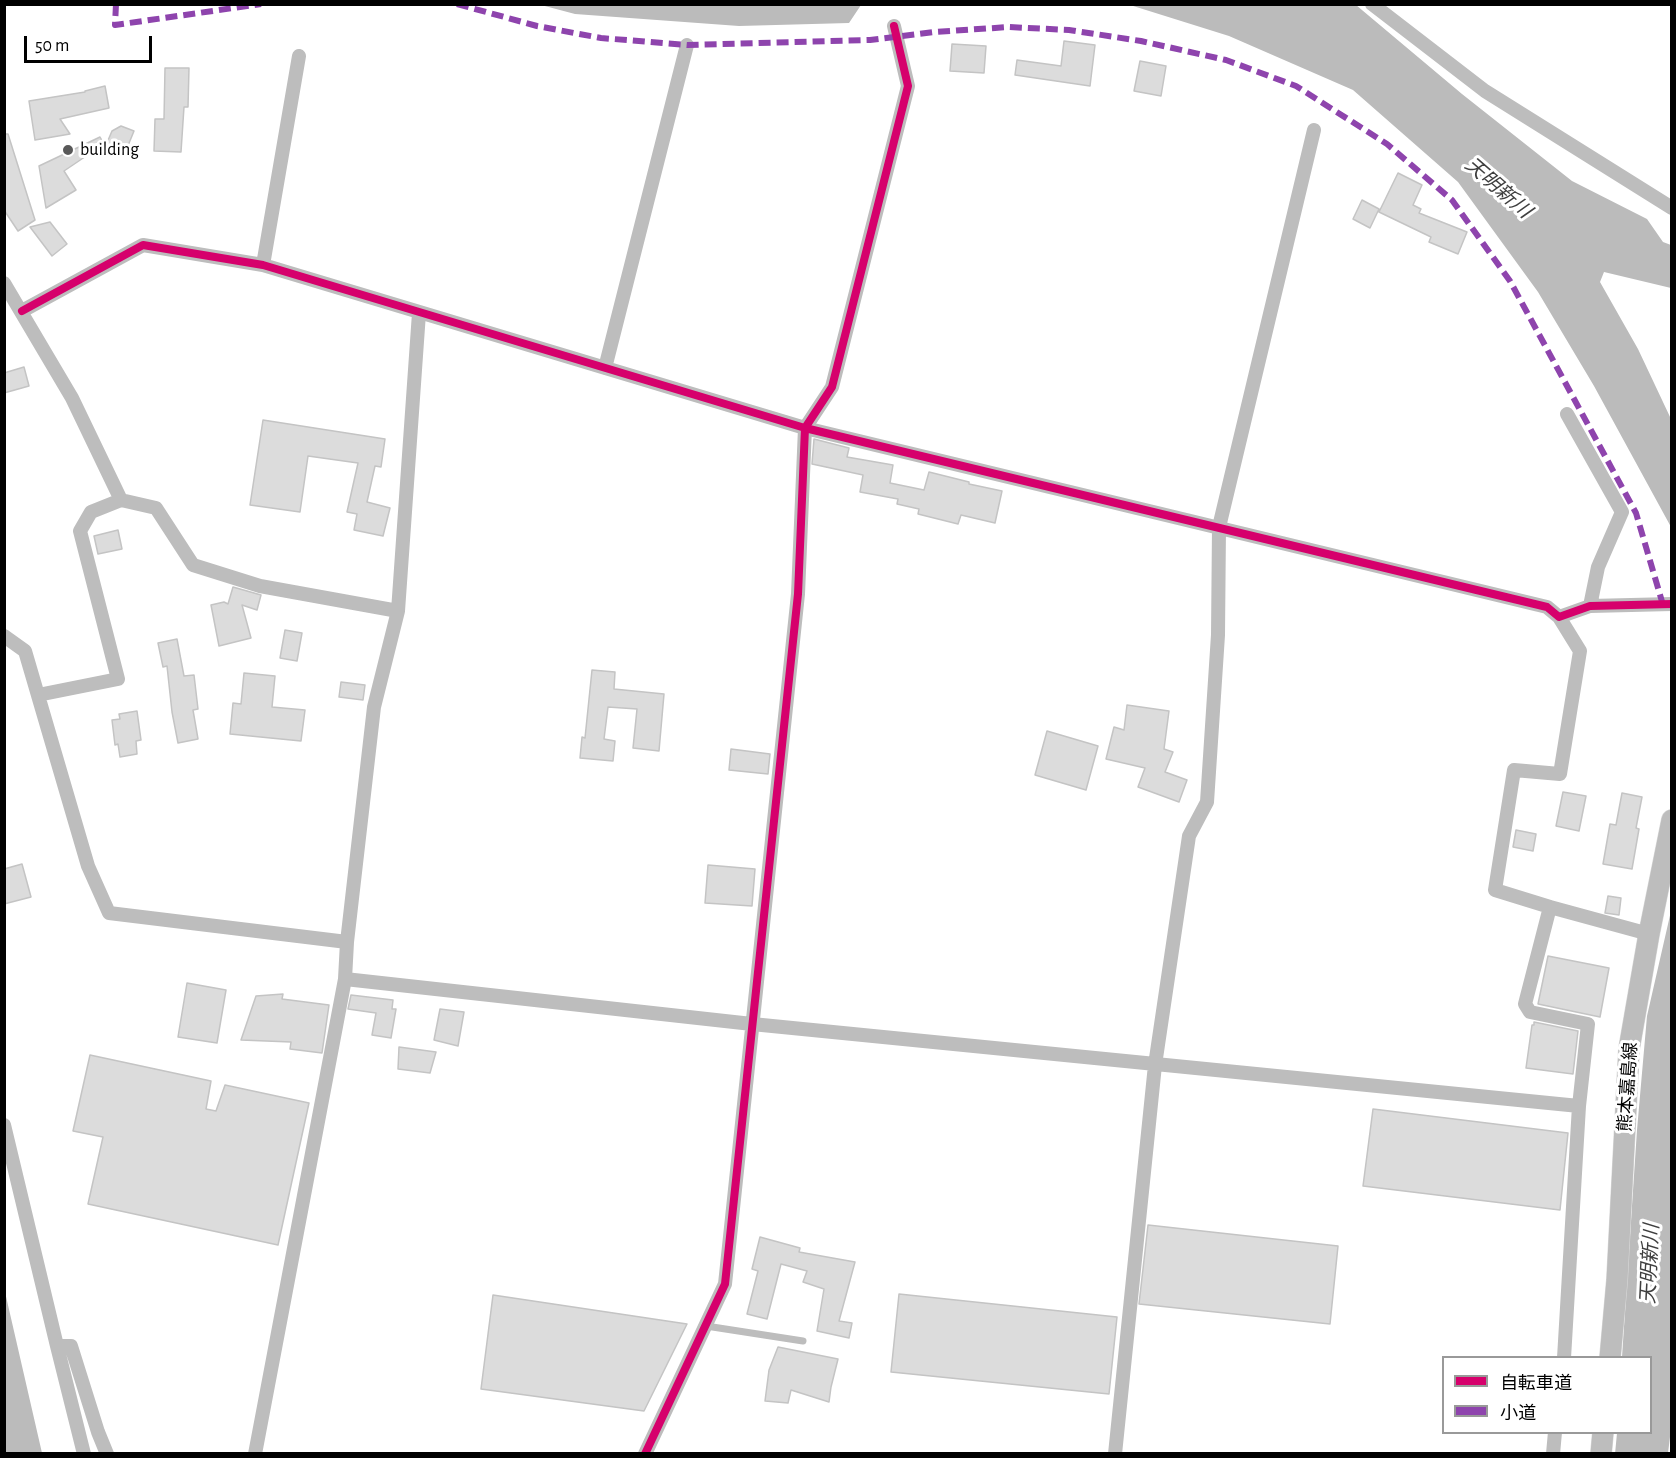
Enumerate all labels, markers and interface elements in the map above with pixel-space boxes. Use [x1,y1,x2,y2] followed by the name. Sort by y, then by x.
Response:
[27,24,154,62] scale bar
[35,37,69,55] text: 50 m
[80,139,139,161] place label: building
[61,143,75,157] marker: building
[1460,153,1536,223] water label: 天明新川
[1614,1041,1642,1133] street label: 熊本嘉島線
[1636,1223,1664,1305] water label: 天明新川
[1442,1356,1652,1434] legend
[1500,1375,1572,1393] text: 自転車道
[1500,1405,1536,1423] text: 小道

